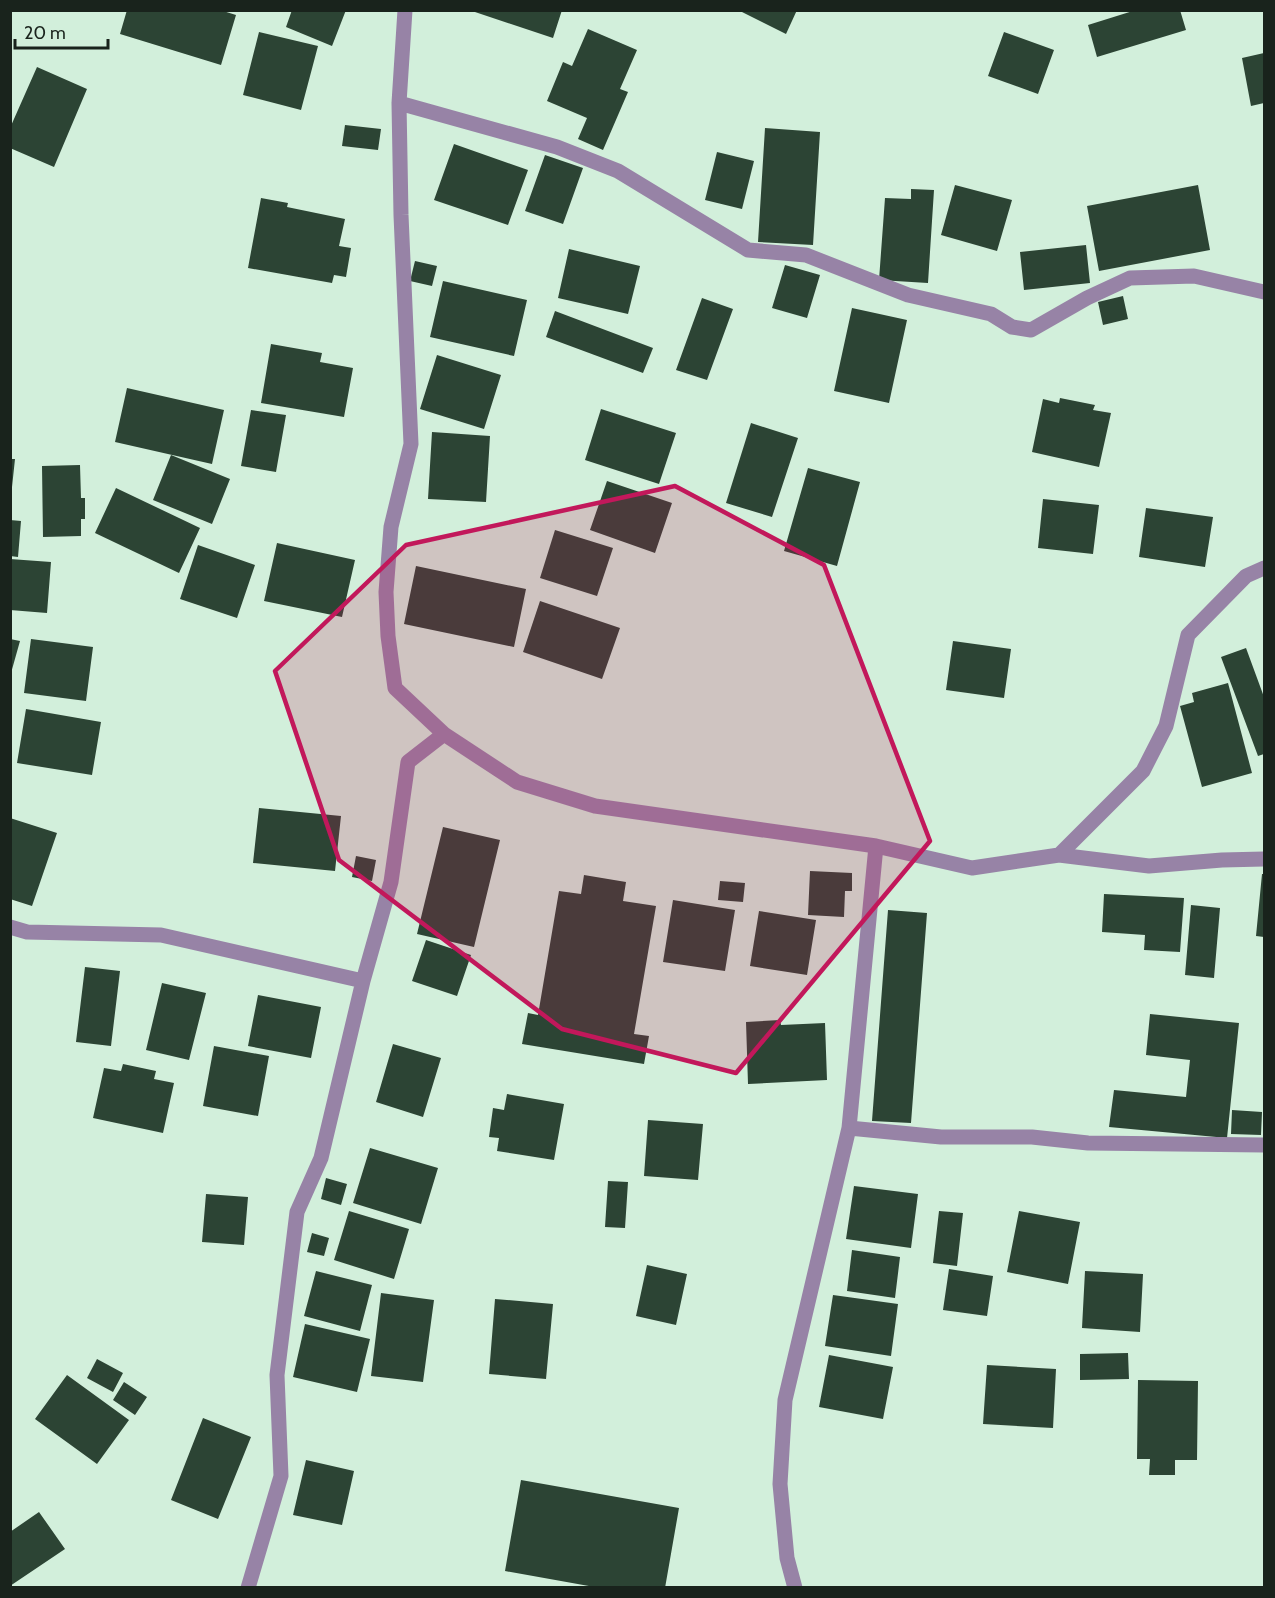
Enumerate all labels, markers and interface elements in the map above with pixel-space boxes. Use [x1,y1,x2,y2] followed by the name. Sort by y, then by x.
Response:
[15,12,108,50] scale bar
[24,22,66,44] text: 20 m

